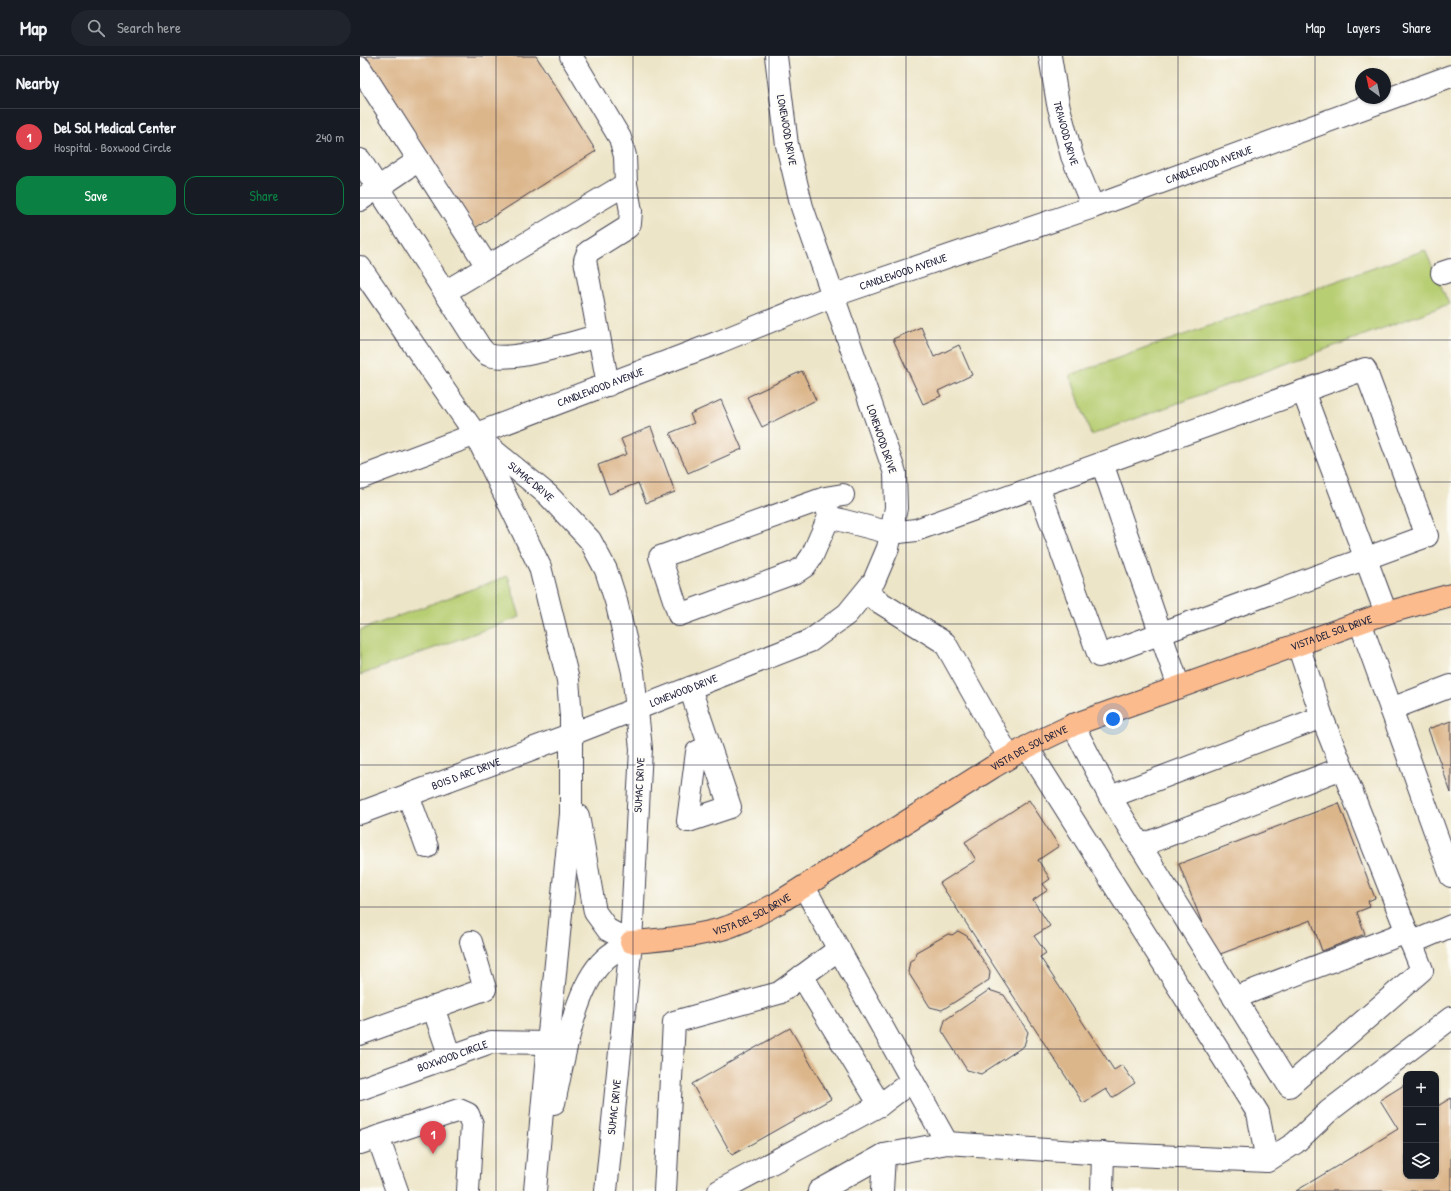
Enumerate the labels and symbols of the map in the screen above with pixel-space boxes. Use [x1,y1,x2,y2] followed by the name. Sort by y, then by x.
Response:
[1355,68,1391,104] north arrow
[774,94,800,167] street label: LONEWOOD DRIVE
[1051,100,1082,168] street label: TRAWOOD DRIVE
[1163,142,1254,187] street label: CANDLEWOOD AVENUE
[858,250,949,293] street label: CANDLEWOOD AVENUE
[555,364,646,410] street label: CANDLEWOOD AVENUE
[864,403,900,475] street label: LONEWOOD DRIVE
[505,458,557,504] street label: SUMAC DRIVE
[1289,612,1374,654] street label: VISTA DEL SOL DRIVE
[648,671,720,710] street label: LONEWOOD DRIVE
[1103,709,1123,729] your location
[988,722,1070,774] street label: VISTA DEL SOL DRIVE
[429,754,502,793] street label: BOIS D ARC DRIVE
[631,757,647,813] street label: SUMAC DRIVE
[711,890,793,938] street label: VISTA DEL SOL DRIVE
[415,1037,489,1075] street label: BOXWOOD CIRCLE
[604,1079,624,1135] street label: SUMAC DRIVE
[420,1121,446,1154] pin: 1

